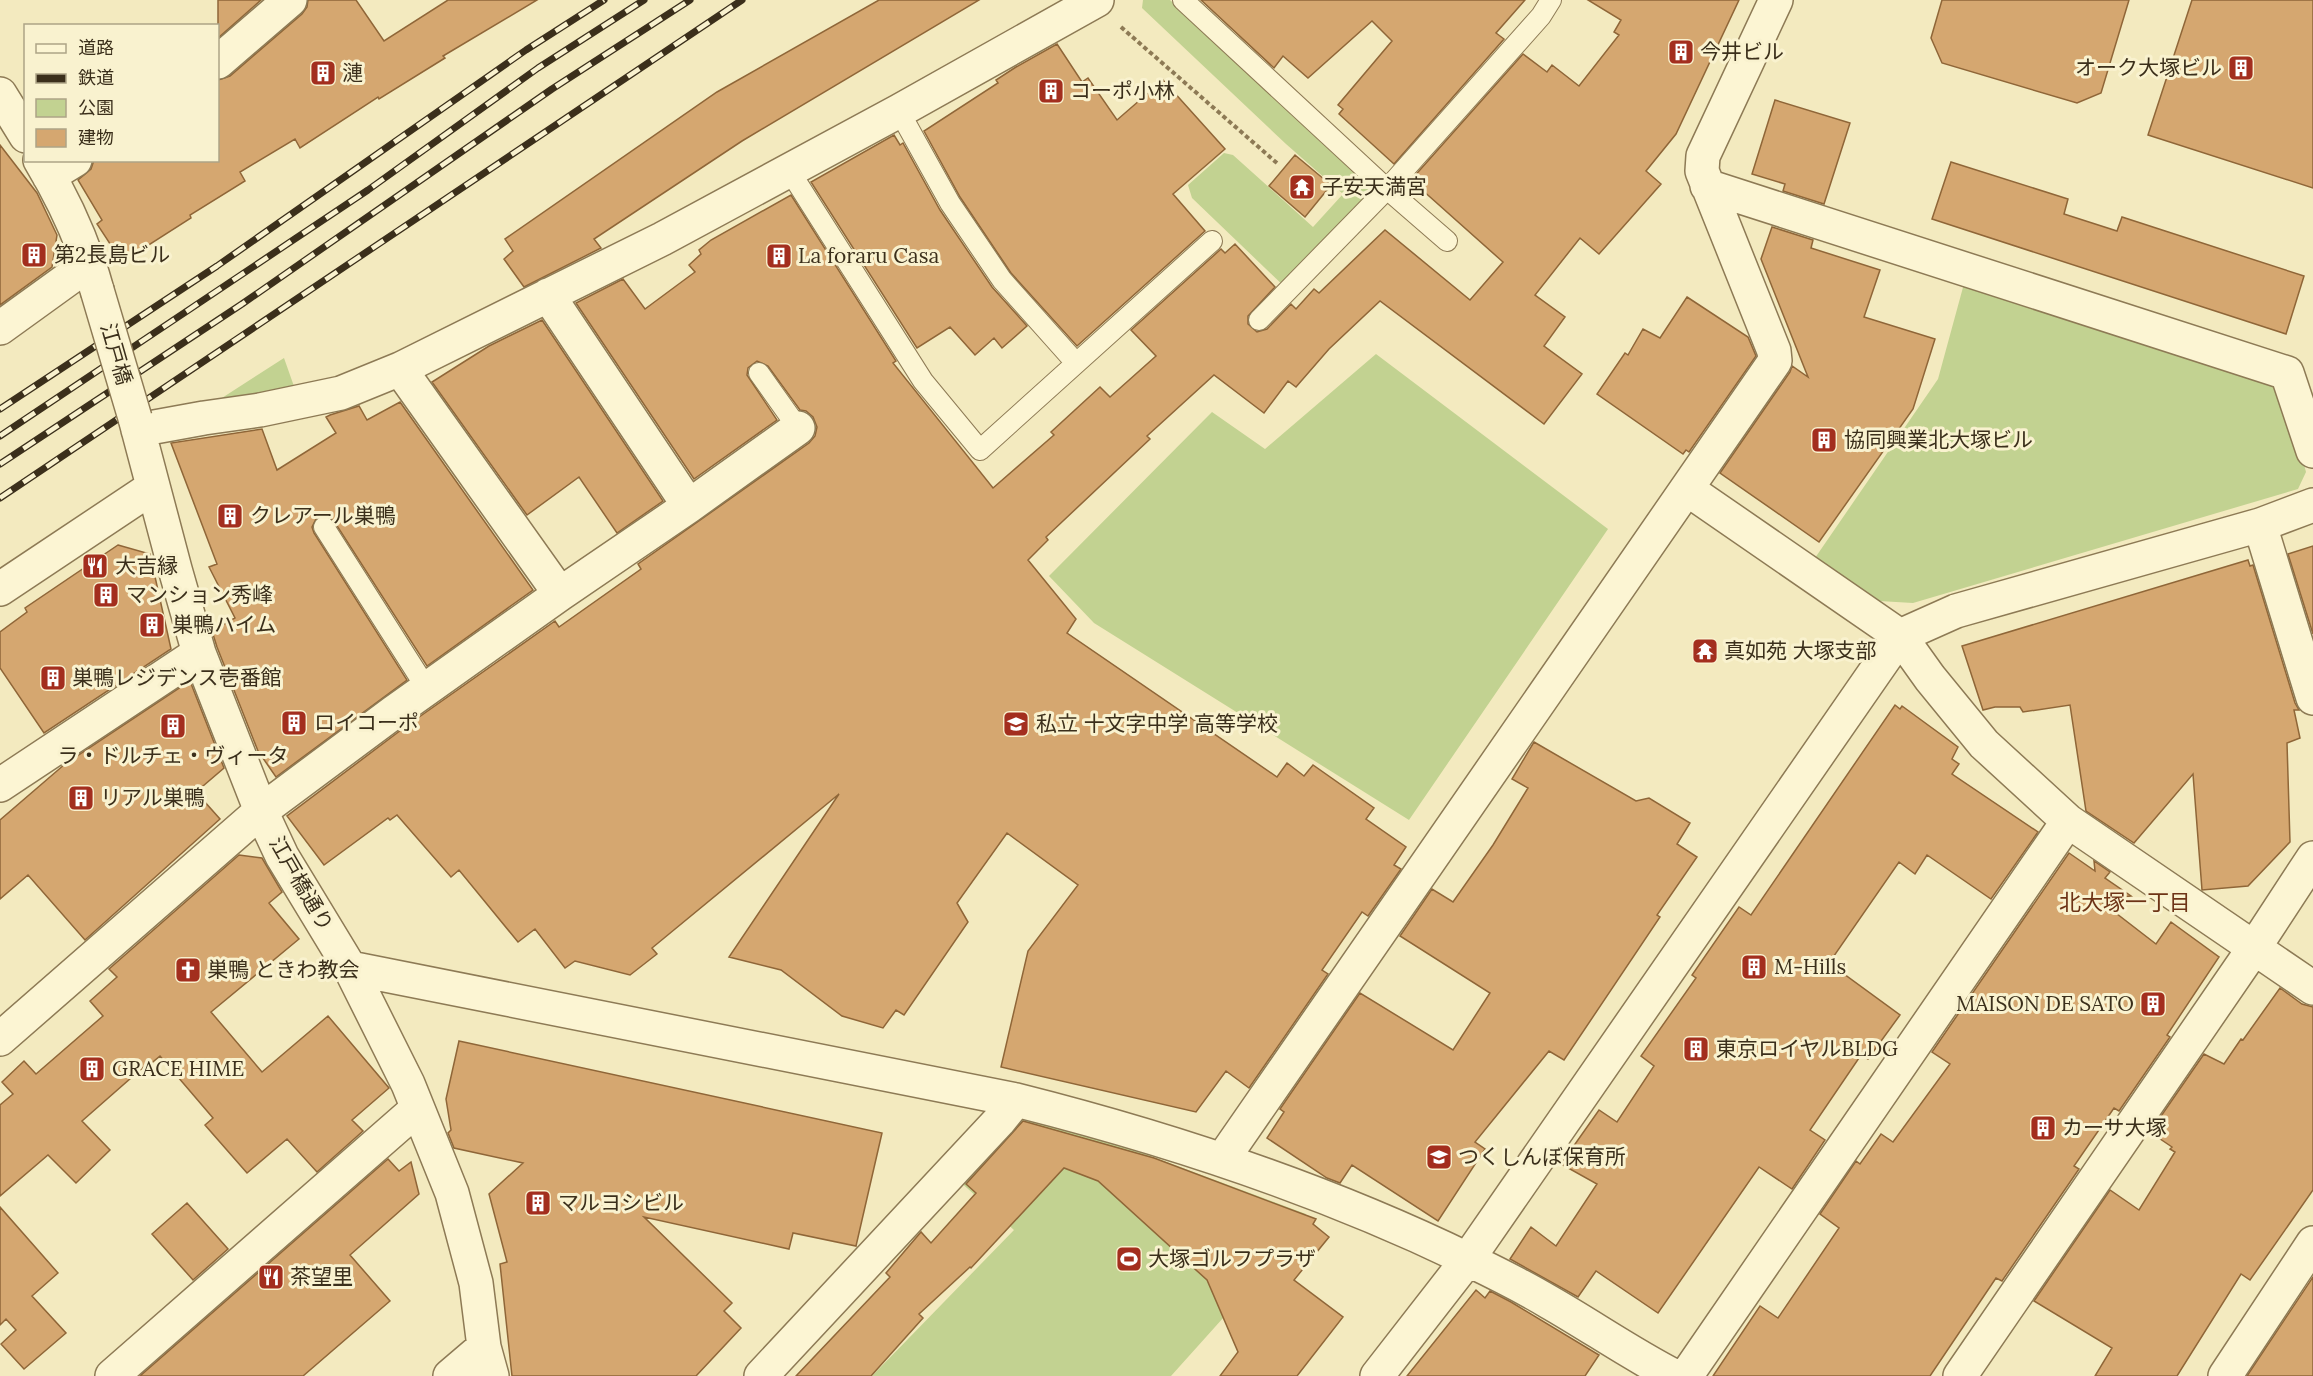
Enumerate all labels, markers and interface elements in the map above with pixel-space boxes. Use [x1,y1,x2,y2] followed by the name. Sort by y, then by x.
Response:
[24,24,219,162] legend
[78,36,114,59] text: 道路
[1666,37,1696,67] building icon: 今井ビル
[1700,38,1784,65] place label: 今井ビル
[2226,53,2256,83] building icon: オーク大塚ビル
[2075,54,2222,81] place label: オーク大塚ビル
[308,58,338,88] building icon: 漣
[342,59,363,86] place label: 漣
[78,66,114,89] text: 鉄道
[1036,76,1066,106] building icon: コーポ小林
[1070,77,1175,104] place label: コーポ小林
[78,96,114,119] text: 公園
[78,126,114,149] text: 建物
[1287,172,1317,202] temple icon: 子安天満宮
[1322,173,1427,200] place label: 子安天満宮
[19,240,49,270] building icon: 第2長島ビル
[54,241,170,268] place label: 第2長島ビル
[764,241,794,271] building icon: La foraru Casa
[798,242,939,269] place label: La foraru Casa
[95,320,138,388] street label: 江戸橋
[1809,425,1839,455] building icon: 協同興業北大塚ビル
[1844,426,2033,453] place label: 協同興業北大塚ビル
[215,501,245,531] building icon: クレアール巣鴨
[250,502,396,529] place label: クレアール巣鴨
[80,551,110,581] restaurant icon: 大吉縁
[115,552,178,579] place label: 大吉縁
[91,580,121,610] building icon: マンション秀峰
[126,581,273,608] place label: マンション秀峰
[137,610,167,640] building icon: 巣鴨ハイム
[172,611,276,638] place label: 巣鴨ハイム
[1690,636,1720,666] temple icon: 真如苑 大塚支部
[1724,637,1877,664] place label: 真如苑 大塚支部
[38,663,68,693] building icon: 巣鴨レジデンス壱番館
[72,664,282,691] place label: 巣鴨レジデンス壱番館
[279,708,309,738] building icon: ロイコーポ
[314,709,419,736] place label: ロイコーポ
[1001,709,1031,739] school or university icon: 私立 十文字中学 高等学校
[1036,710,1278,737] place label: 私立 十文字中学 高等学校
[158,711,188,741] building icon: ラ・ドルチェ・ヴィータ
[58,742,289,769] place label: ラ・ドルチェ・ヴィータ
[66,783,96,813] building icon: リアル巣鴨
[100,784,205,811] place label: リアル巣鴨
[263,832,339,936] street label: 江戸橋通り
[2059,888,2191,916] district label: 北大塚一丁目
[1739,952,1769,982] building icon: M-Hills
[1774,953,1846,980] place label: M-Hills
[173,955,203,985] church icon: 巣鴨 ときわ教会
[207,956,360,983] place label: 巣鴨 ときわ教会
[2138,989,2168,1019] building icon: MAISON DE SATO
[1956,990,2134,1017] place label: MAISON DE SATO
[1681,1034,1711,1064] building icon: 東京ロイヤルBLDG
[1716,1035,1898,1062] place label: 東京ロイヤルBLDG
[77,1054,107,1084] building icon: GRACE HIME
[112,1055,244,1082] place label: GRACE HIME
[2028,1113,2058,1143] building icon: カーサ大塚
[2062,1114,2167,1141] place label: カーサ大塚
[1424,1142,1454,1172] school or university icon: つくしんぼ保育所
[1458,1143,1626,1170] place label: つくしんぼ保育所
[523,1188,553,1218] building icon: マルヨシビル
[558,1189,684,1216] place label: マルヨシビル
[1114,1244,1144,1274] sports icon: 大塚ゴルフプラザ
[1148,1245,1316,1272] place label: 大塚ゴルフプラザ
[256,1262,286,1292] restaurant icon: 茶望里
[290,1263,353,1290] place label: 茶望里

